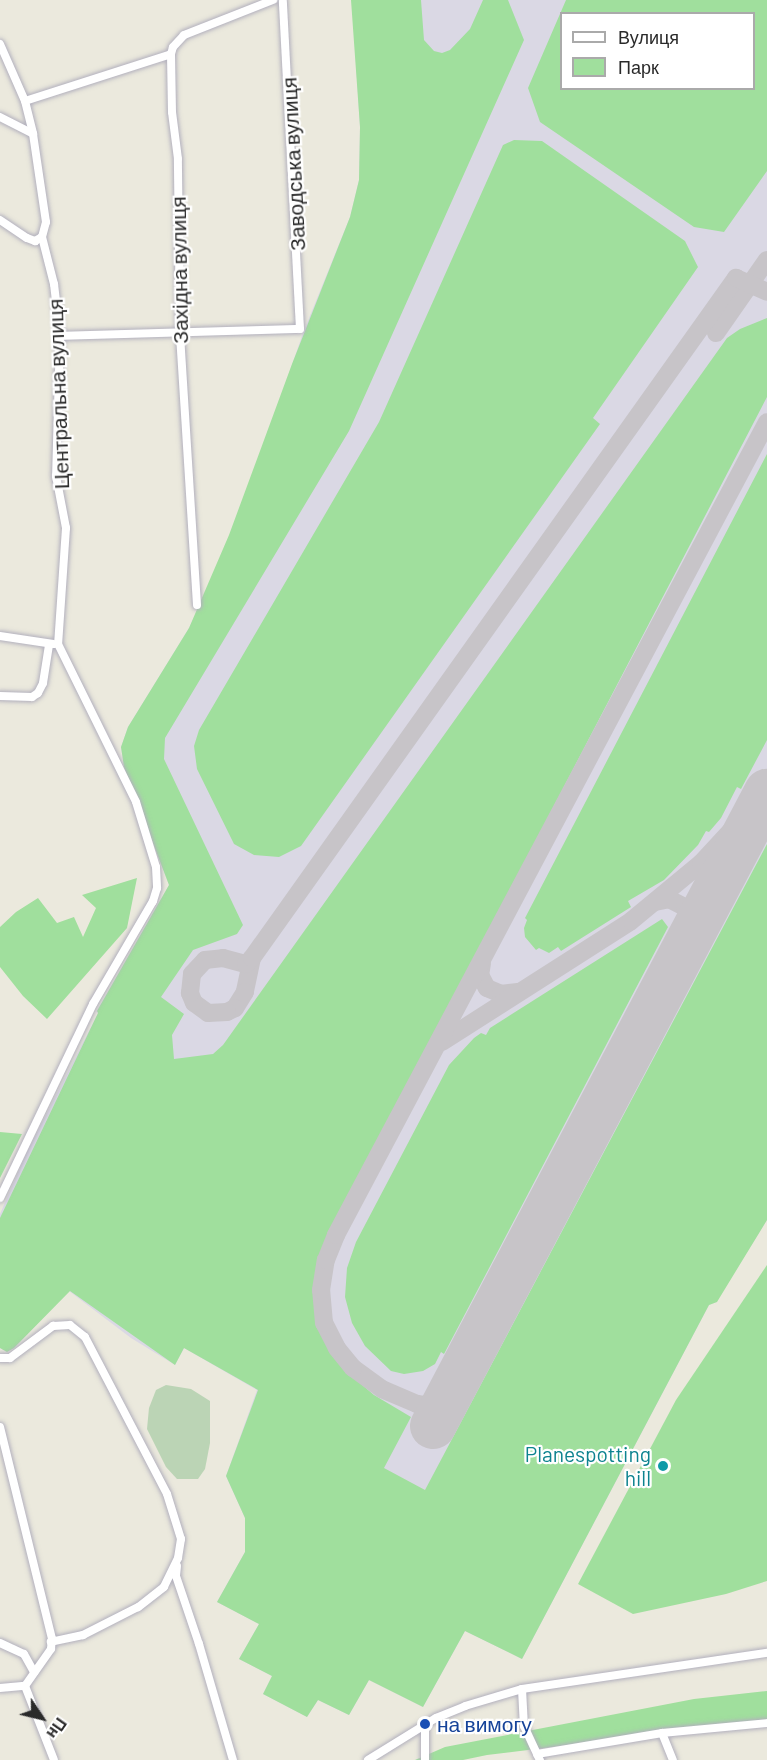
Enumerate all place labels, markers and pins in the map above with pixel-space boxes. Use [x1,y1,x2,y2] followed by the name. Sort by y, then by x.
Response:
[525,1441,651,1491] place label: Planespotting hill
[656,1459,670,1473] marker: Planespotting hill
[437,1711,532,1737] place label: на вимогу
[418,1717,432,1731] marker: на вимогу

